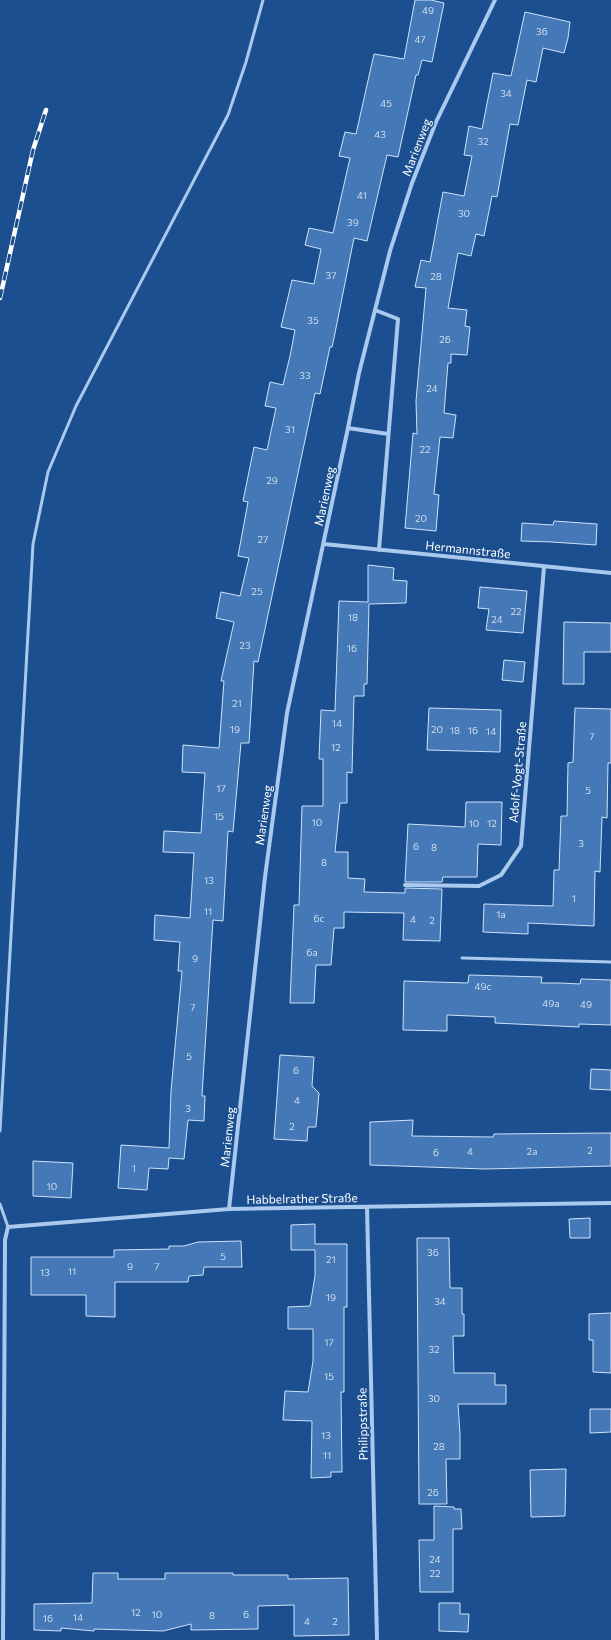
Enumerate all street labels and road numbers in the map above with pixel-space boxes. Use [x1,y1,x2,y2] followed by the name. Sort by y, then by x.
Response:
[399,116,434,178] street label: Marienweg
[311,464,337,527] street label: Marienweg
[425,538,511,560] street label: Hermannstraße
[506,721,528,823] street label: Adolf-Vogt-Straße
[252,783,274,846] street label: Marienweg
[217,1106,237,1168] street label: Marienweg
[246,1190,358,1206] street label: Habbelrather Straße
[354,1388,370,1460] street label: Philippstraße

